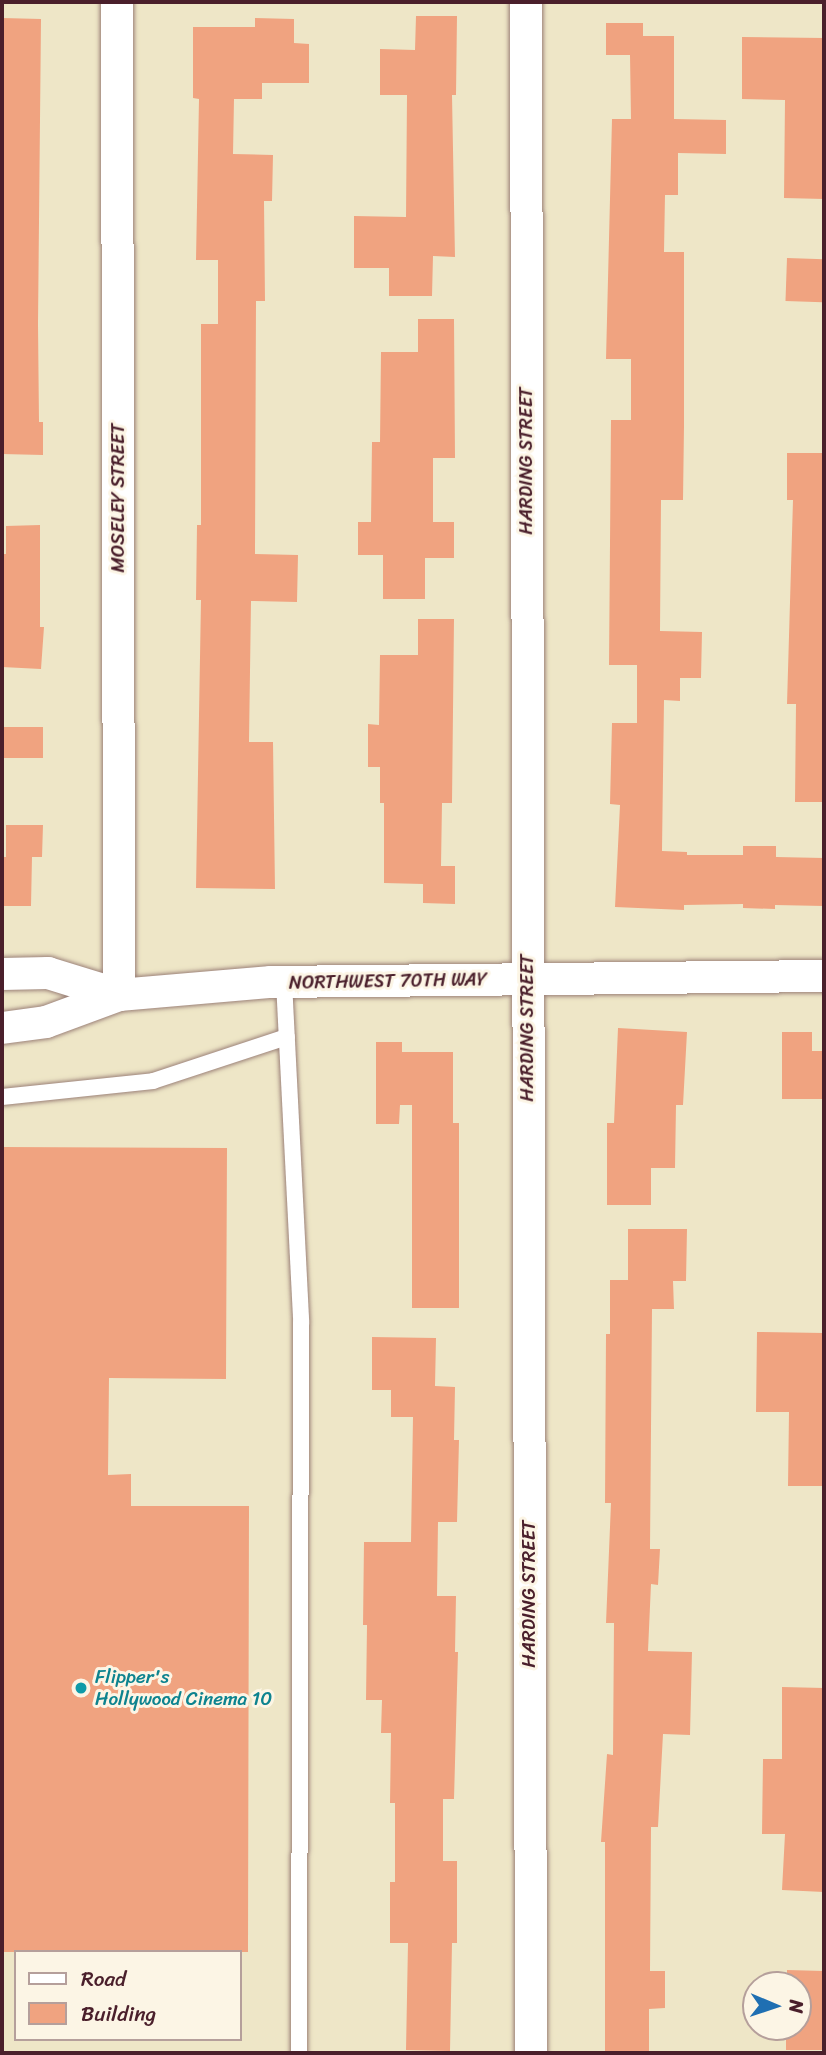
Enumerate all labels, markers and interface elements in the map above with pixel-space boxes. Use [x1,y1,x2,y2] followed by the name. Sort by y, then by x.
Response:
[515,386,537,536] street label: HARDING STREET
[107,423,129,573] street label: MOSELEY STREET
[516,953,538,1103] street label: HARDING STREET
[288,968,488,994] street label: NORTHWEST 70TH WAY
[518,1519,540,1669] street label: HARDING STREET
[95,1666,272,1710] place label: Flipper's Hollywood Cinema 10
[73,1680,89,1696] marker: Flipper's Hollywood Cinema 10
[14,1950,242,2041] legend
[81,1960,126,1998] text: Road
[742,1971,812,2041] north arrow
[81,1995,156,2033] text: Building
[780,2000,813,2014] text: N

